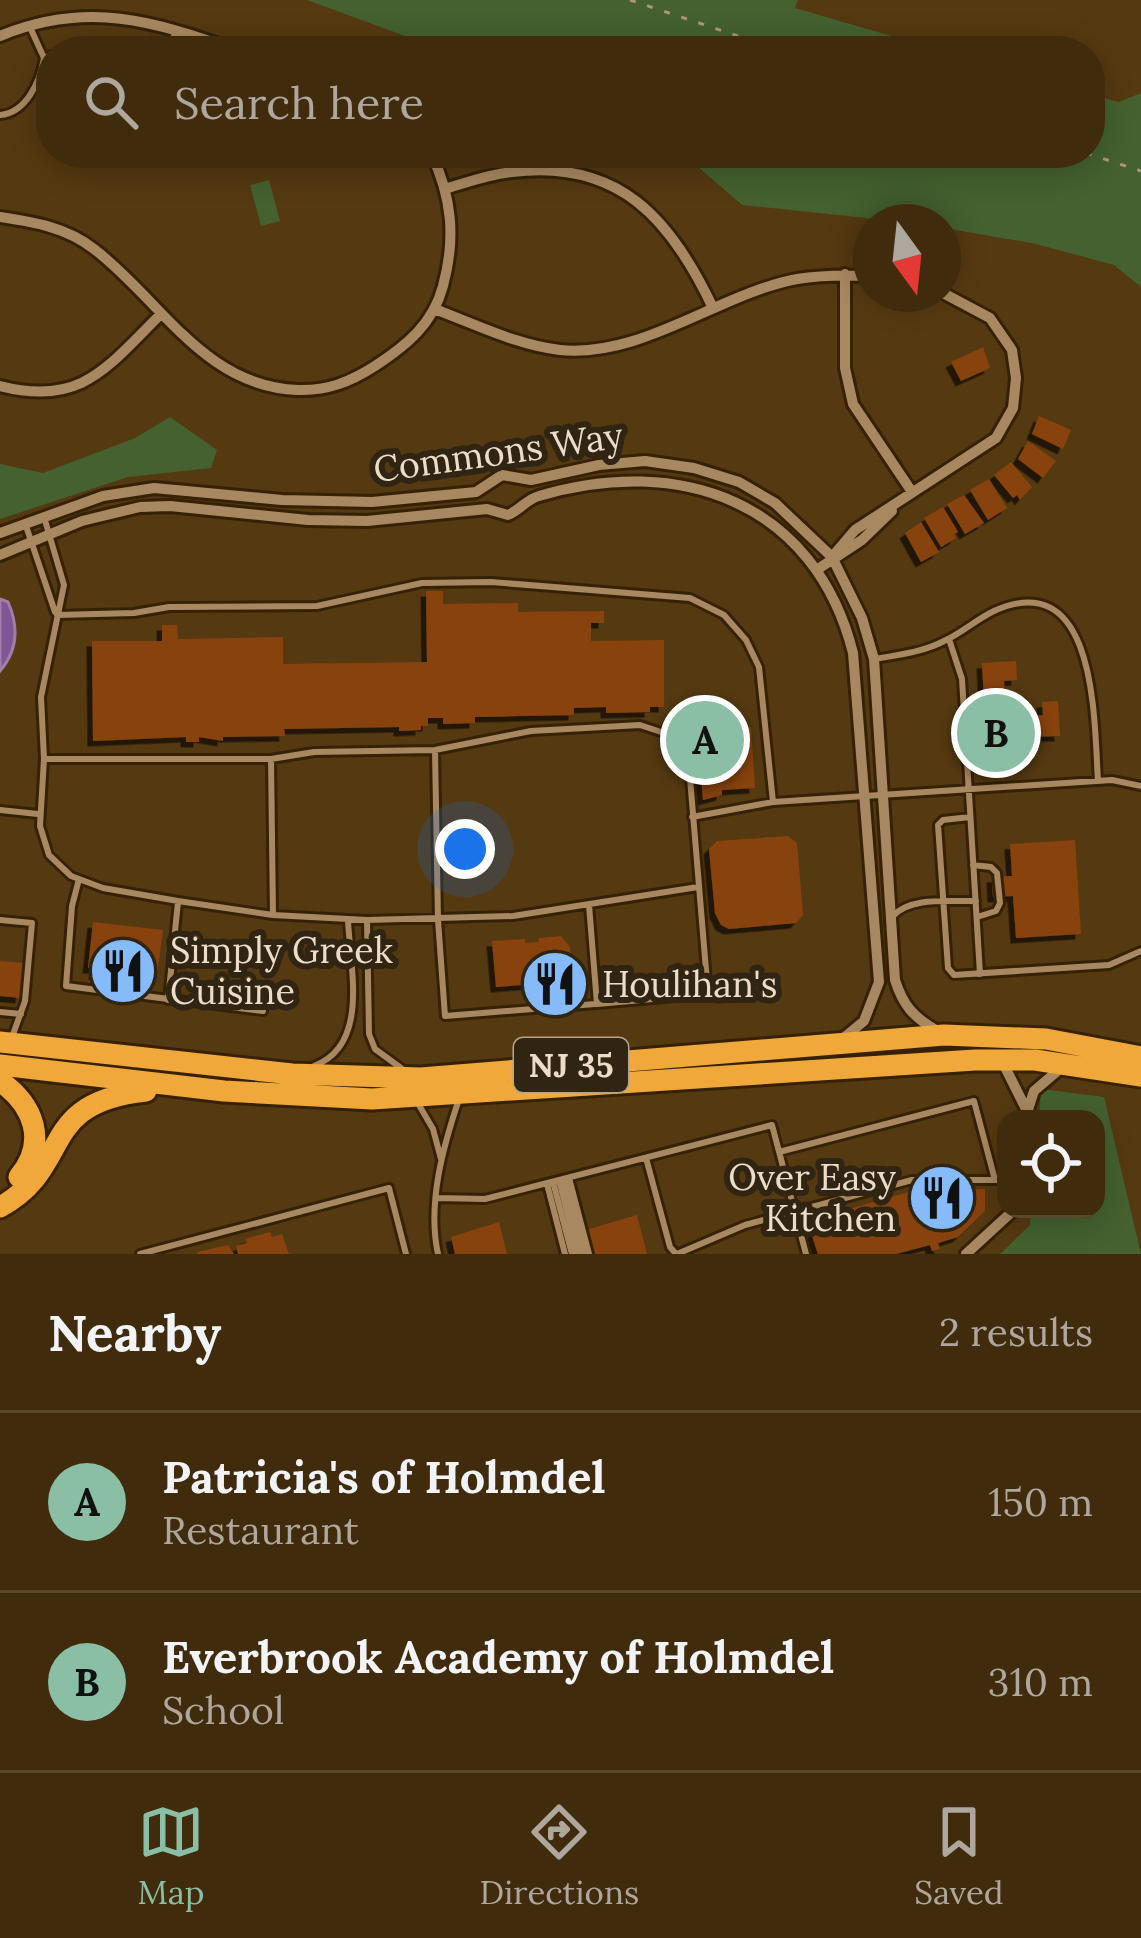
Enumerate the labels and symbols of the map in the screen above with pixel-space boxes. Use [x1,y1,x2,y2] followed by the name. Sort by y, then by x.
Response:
[853,204,961,312] north arrow
[370,412,626,492] street label: Commons Way
[957,688,1035,778] pin: B
[666,695,744,785] pin: A
[435,819,495,879] your location
[170,927,394,1014] place label: Simply Greek Cuisine
[88,936,158,1006] restaurant icon: Simply Greek Cuisine
[520,949,590,1019] restaurant icon: Houlihan's
[602,961,777,1007] place label: Houlihan's
[514,1038,628,1092] road number: NJ 35
[728,1154,896,1241] place label: Over Easy Kitchen
[907,1163,977,1233] restaurant icon: Over Easy Kitchen

